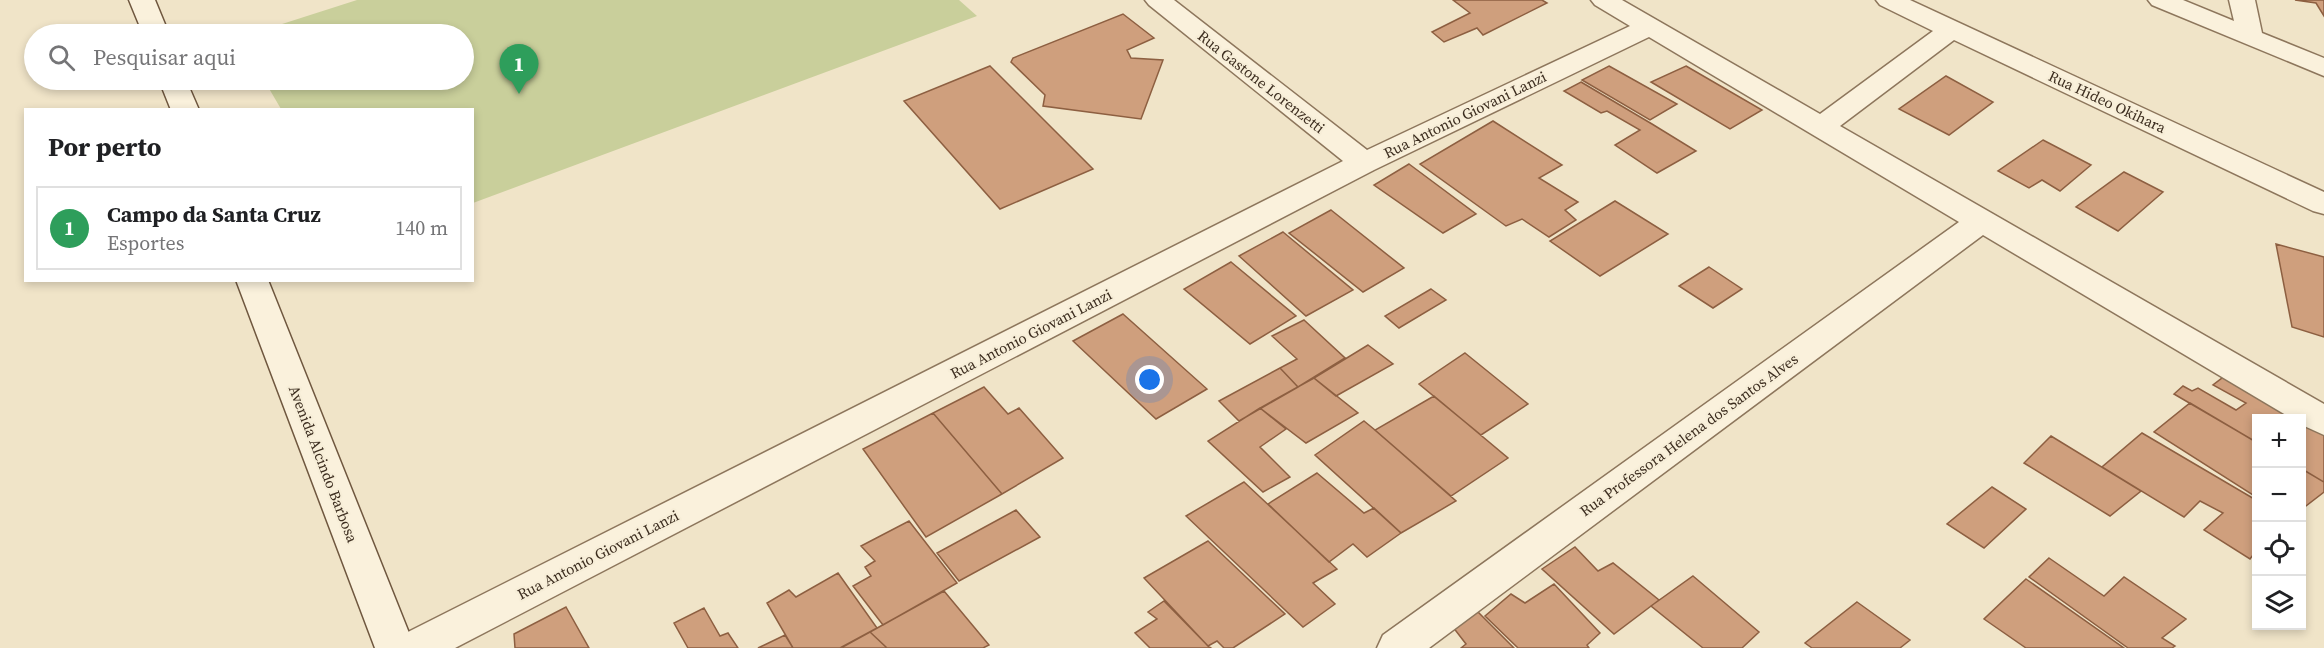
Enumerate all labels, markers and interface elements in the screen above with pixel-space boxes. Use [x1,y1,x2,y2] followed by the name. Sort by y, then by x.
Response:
[24,24,474,90] search box
[1193,25,1329,138] street label: Rua Gastone Lorenzetti
[45,41,78,74] icon: search
[93,42,236,72] text: Pesquisar aqui
[500,44,538,94] pin: 1
[2045,65,2170,138] street label: Rua Hideo Okihara
[1380,66,1550,163] street label: Rua Antonio Giovani Lanzi
[48,129,162,165] text: Por perto
[107,199,321,229] text: Campo da Santa Cruz
[64,214,75,242] text: 1
[395,214,448,242] text: 140 m
[107,229,184,257] text: Esportes
[946,284,1115,383] street label: Rua Antonio Giovani Lanzi
[1575,348,1802,521] street label: Rua Professora Helena dos Santos Alves
[1135,365,1164,394] your location
[284,382,363,546] street label: Avenida Alcindo Barbosa
[2252,414,2306,630] map controls
[2252,414,2306,468] button: +
[2252,468,2306,522] button: −
[513,505,682,604] street label: Rua Antonio Giovani Lanzi
[2252,522,2306,576] button: locate
[2252,576,2306,630] button: layers

